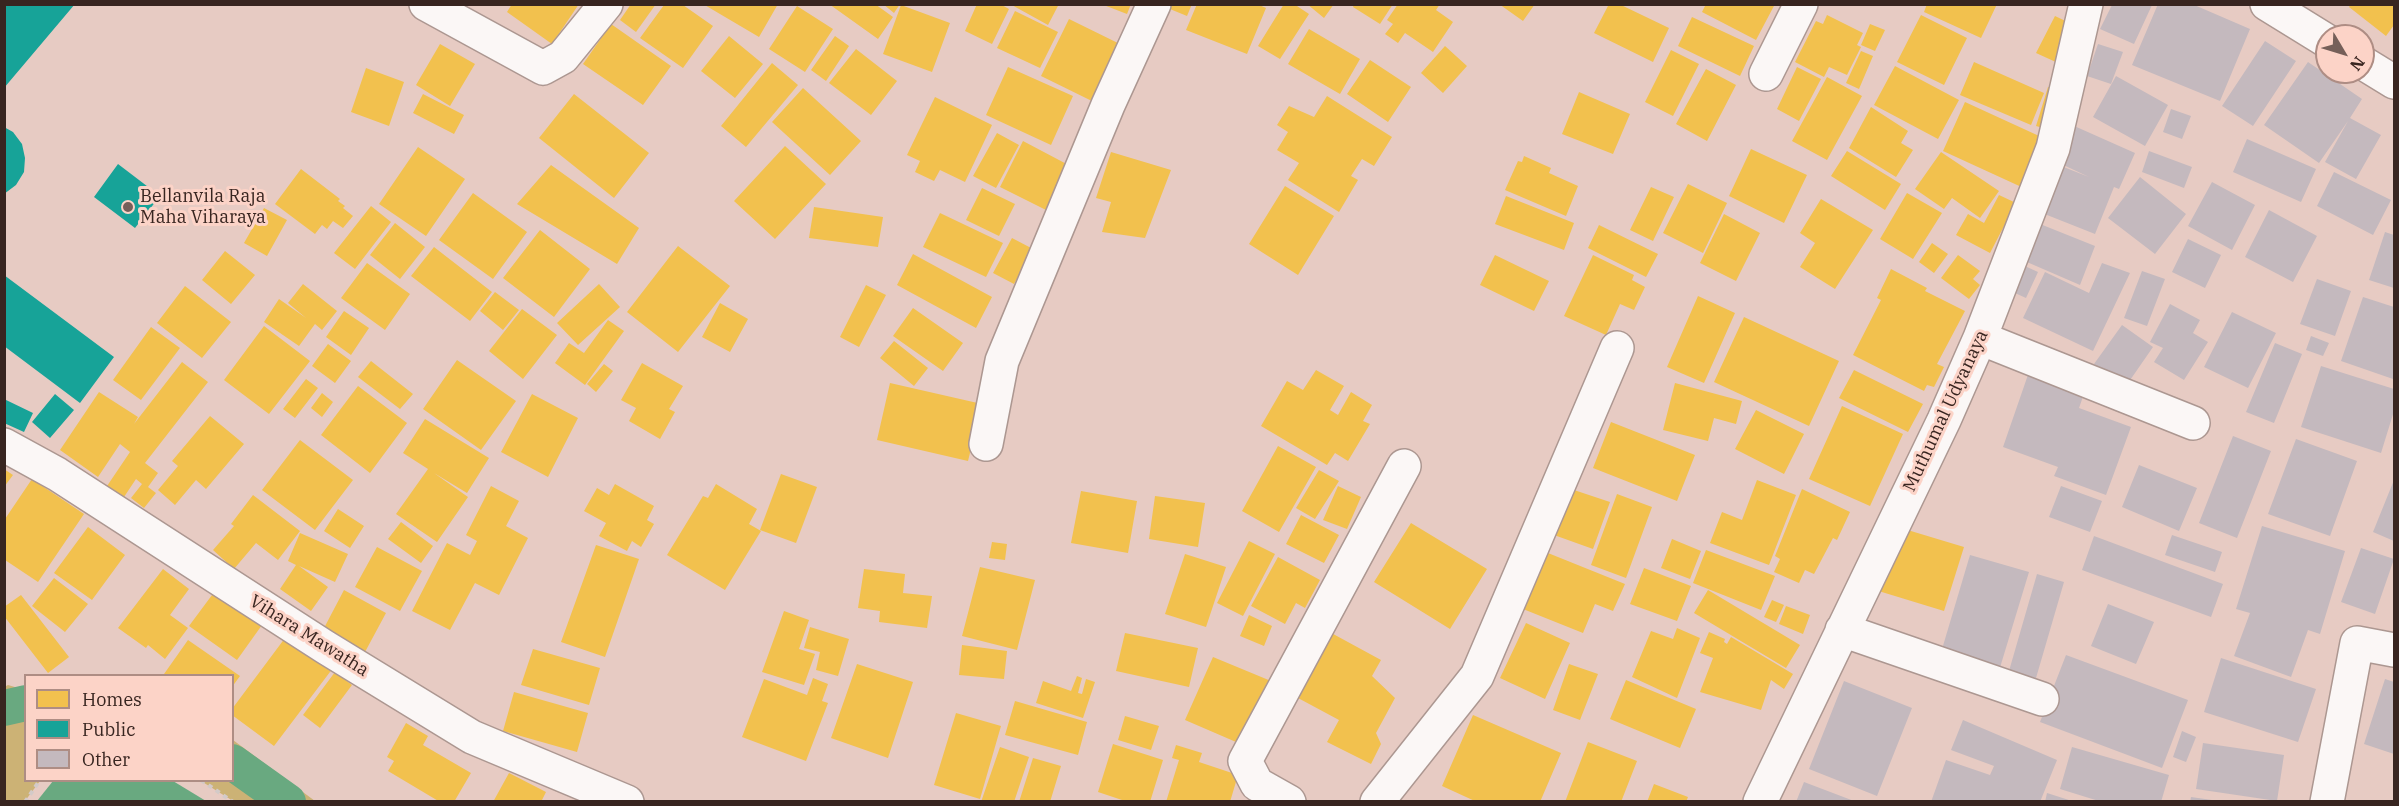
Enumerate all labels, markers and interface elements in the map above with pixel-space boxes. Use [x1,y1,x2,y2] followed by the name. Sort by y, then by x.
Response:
[2315,24,2375,84] north arrow
[2346,53,2369,75] text: N
[140,186,266,228] place label: Bellanvila Raja Maha Viharaya
[121,200,135,214] marker: Bellanvila Raja Maha Viharaya
[1899,327,1993,495] street label: Muthumal Udyanaya
[245,591,373,681] street label: Vihara Mawatha
[24,674,234,782] legend
[82,688,142,711] text: Homes
[82,718,136,741] text: Public
[82,748,130,771] text: Other

